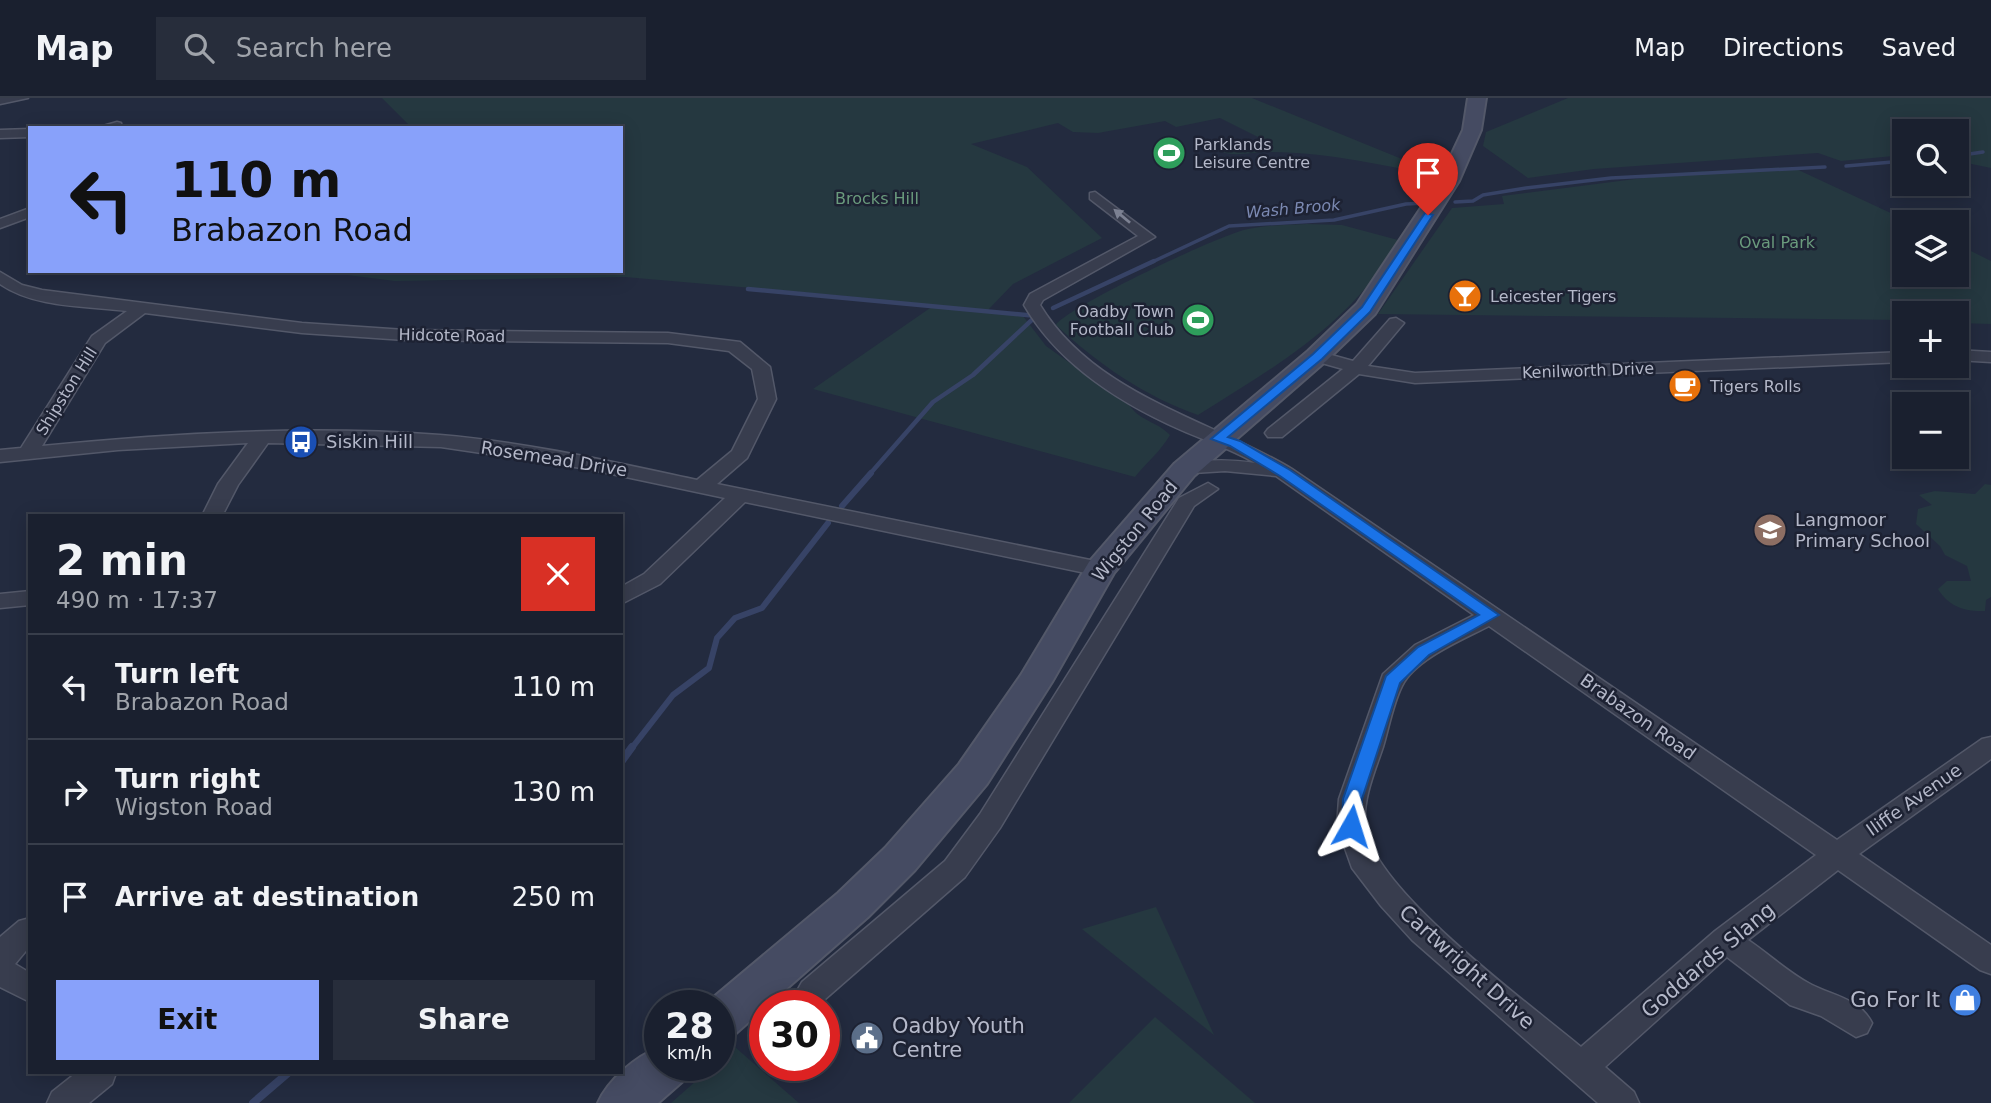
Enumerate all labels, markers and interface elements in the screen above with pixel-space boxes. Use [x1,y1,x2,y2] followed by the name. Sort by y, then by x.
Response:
[156,17,646,80] search box
[35,29,114,68] text: Map
[180,29,218,67] icon: search
[236,33,392,63] text: Search here
[1634,34,1685,62] text: Map
[1723,34,1844,62] text: Directions
[1882,34,1956,62] text: Saved
[1892,119,1969,469] map controls
[1892,119,1969,196] button: search
[1150,134,1188,172] sports icon: Parklands Leisure Centre
[1194,135,1310,172] place label: Parklands Leisure Centre
[1398,143,1458,215] pin
[171,152,341,209] text: 110 m
[56,154,147,245] icon: left
[1409,154,1447,192] icon: arrive
[835,189,919,208] park label: Brocks Hill
[1245,195,1342,222] water label: Wash Brook
[1114,208,1132,223] one-way arrow
[1892,210,1969,287] button: layers
[171,211,413,249] text: Brabazon Road
[1739,233,1816,252] park label: Oval Park
[1446,277,1484,315] bar icon: Leicester Tigers
[1490,287,1616,306] place label: Leicester Tigers
[1179,301,1217,339] sports icon: Oadby Town Football Club
[1892,301,1969,378] button: +
[1070,302,1174,339] place label: Oadby Town Football Club
[399,325,505,346] street label: Hidcote Road
[32,344,101,439] street label: Shipston Hill
[1522,359,1654,382] street label: Kenilworth Drive
[1666,367,1704,405] cafe icon: Tigers Rolls
[1709,377,1801,396] place label: Tigers Rolls
[1892,392,1969,469] button: −
[282,423,320,461] bus stop icon: Siskin Hill
[326,431,413,452] place label: Siskin Hill
[479,437,629,480] street label: Rosemead Drive
[1088,476,1182,585] street label: Wigston Road
[1795,509,1930,551] place label: Langmoor Primary School
[1751,511,1789,549] school or university icon: Langmoor Primary School
[56,536,188,585] text: 2 min
[521,537,595,611] button: close
[56,587,218,613] text: 490 m · 17:37
[115,659,239,689] text: Turn left
[56,668,94,706] icon: left
[1577,669,1700,764] street label: Brabazon Road
[512,672,595,702] text: 110 m
[115,689,289,715] text: Brabazon Road
[1862,759,1965,840] street label: Iliffe Avenue
[115,764,260,794] text: Turn right
[56,773,94,811] icon: right
[512,777,595,807] text: 130 m
[1314,789,1388,863] position arrow
[115,794,273,820] text: Wigston Road
[56,878,94,916] icon: arrive
[115,882,419,912] text: Arrive at destination
[512,882,595,912] text: 250 m
[1636,897,1780,1023] street label: Goddards Slang
[1394,900,1540,1034] street label: Cartwright Drive
[56,980,319,1060] button: Exit
[333,980,595,1060] button: Share
[1946,981,1984,1019] shop icon: Go For It
[1850,988,1940,1012] place label: Go For It
[749,990,840,1081] speed limit sign: 30
[665,1006,714,1046] text: 28
[892,1014,1025,1062] place label: Oadby Youth Centre
[848,1019,886,1057] public building icon: Oadby Youth Centre
[667,1042,712,1063] text: km/h

